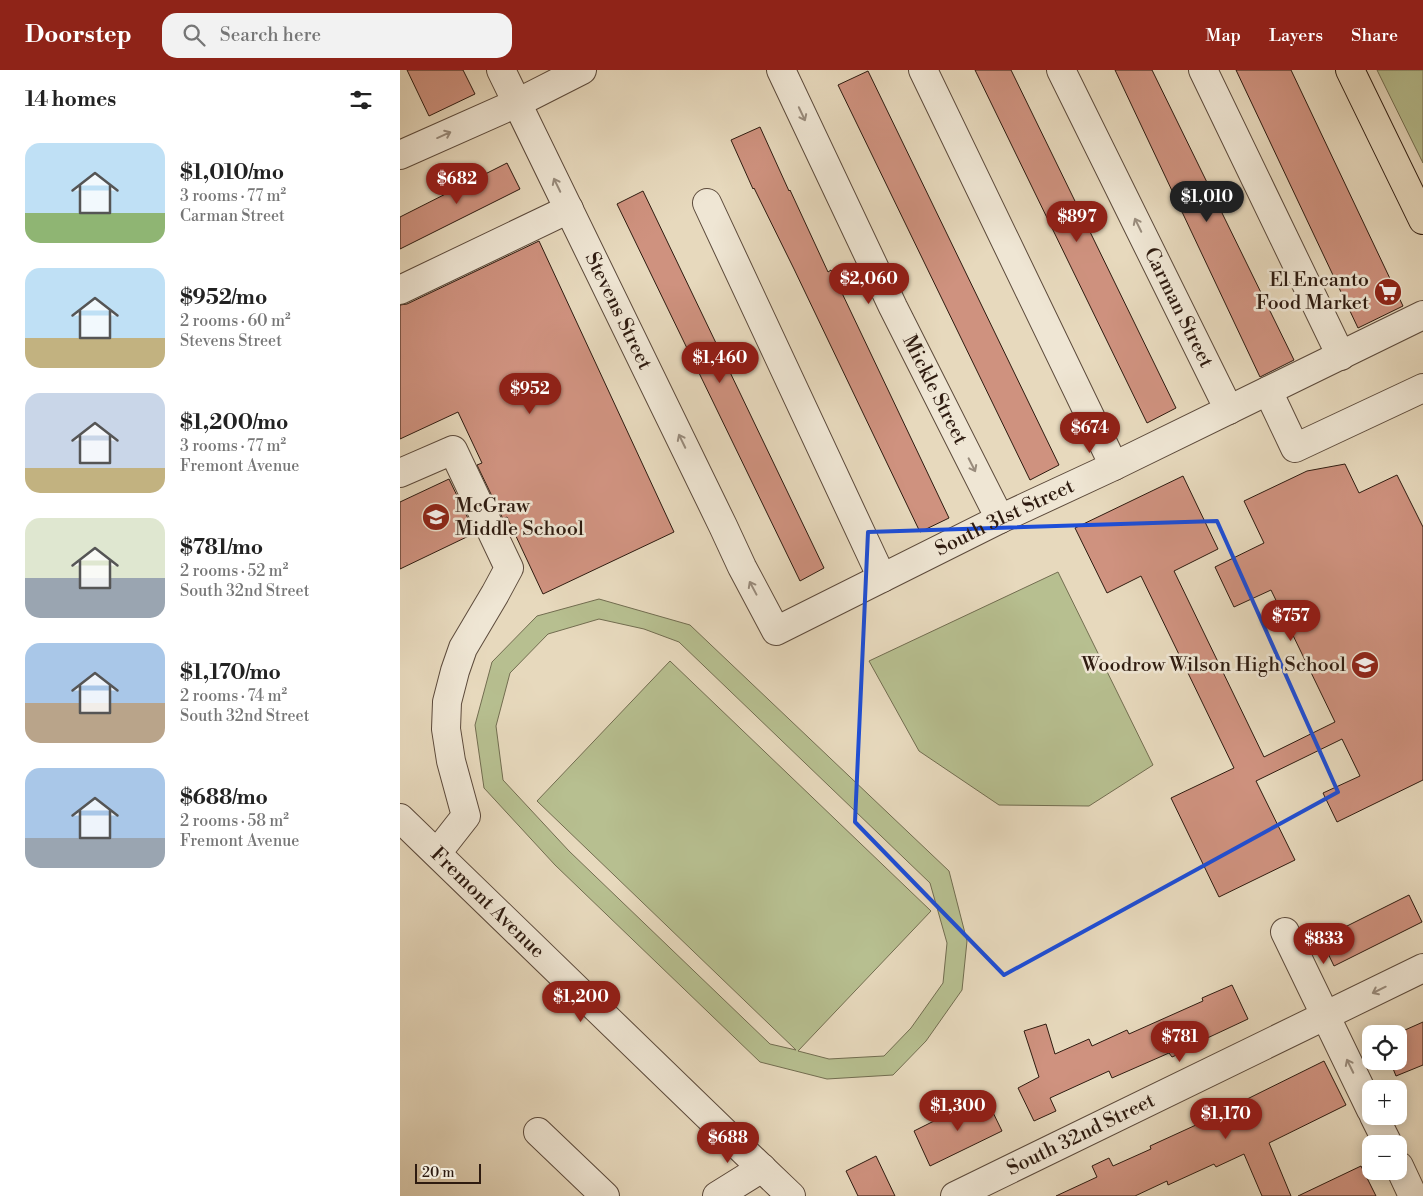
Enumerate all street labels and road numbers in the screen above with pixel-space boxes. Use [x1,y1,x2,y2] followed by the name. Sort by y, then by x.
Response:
[1138,243,1219,372] street label: Carman Street
[579,248,657,374] street label: Stevens Street
[897,331,973,449] street label: Mickle Street
[931,474,1078,562] street label: South 31st Street
[425,842,550,964] street label: Fremont Avenue
[1003,1088,1159,1181] street label: South 32nd Street

